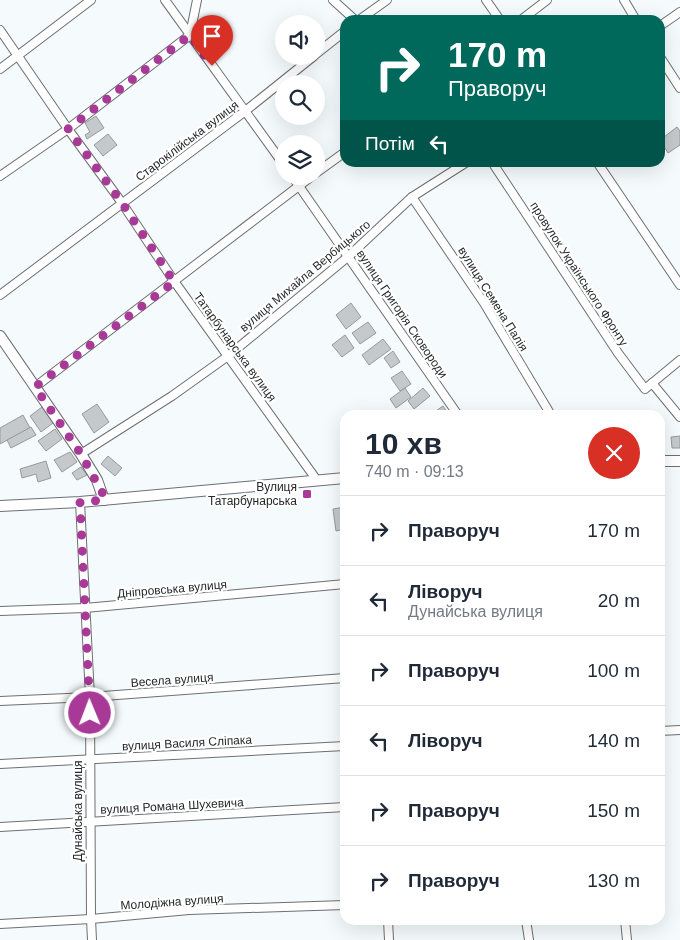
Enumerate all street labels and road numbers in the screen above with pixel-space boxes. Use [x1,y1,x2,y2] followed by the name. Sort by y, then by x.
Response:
[133,98,241,184] street label: Старокілійська вулиця
[527,199,631,349] street label: провулок Українського Фронту
[237,217,373,335] street label: вулиця Михайла Вербицького
[455,244,531,354] street label: вулиця Семена Палія
[354,247,450,381] street label: вулиця Григорія Сковороди
[191,290,279,404] street label: Татарбунарська вулиця
[116,577,228,601] street label: Дніпровська вулиця
[130,670,214,690] street label: Весела вулиця
[122,733,253,753] street label: вулиця Василя Сліпака
[71,760,85,862] street label: Дунайська вулиця
[100,795,244,817] street label: вулиця Романа Шухевича
[120,891,224,913] street label: Молодіжна вулиця

